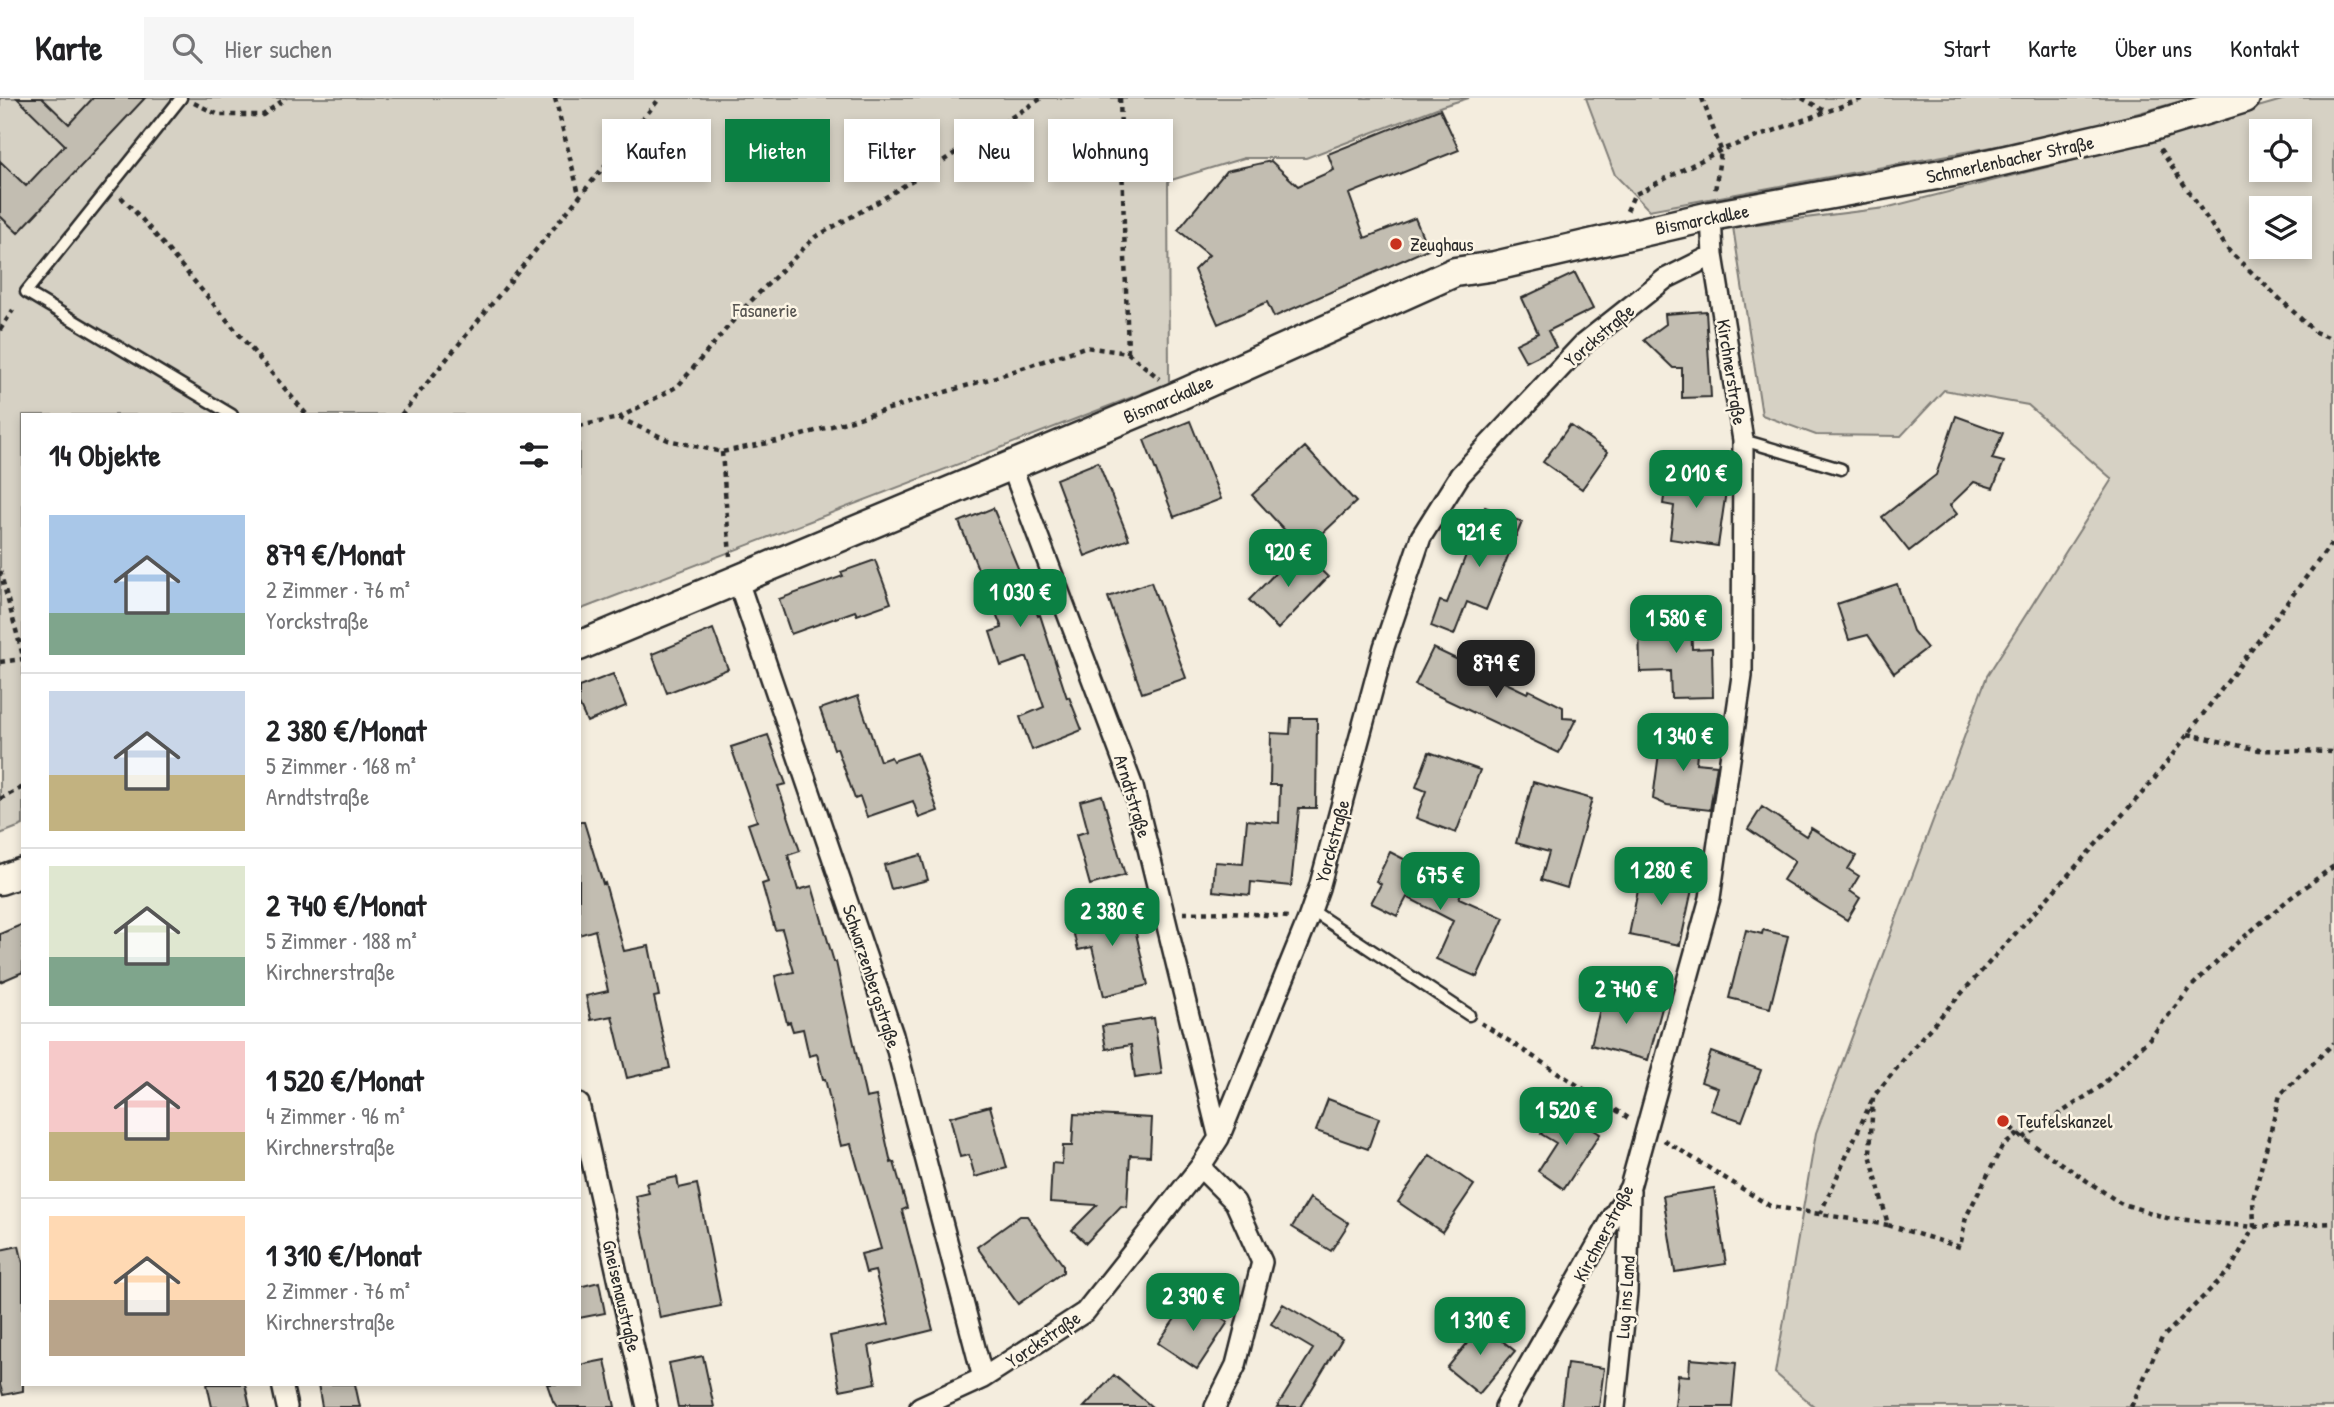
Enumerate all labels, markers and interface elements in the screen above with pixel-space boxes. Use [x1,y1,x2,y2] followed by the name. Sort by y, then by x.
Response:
[144,17,634,80] search box
[35,26,102,70] text: Karte
[168,29,206,67] icon: search
[224,31,332,66] text: Hier suchen
[1944,32,1990,64] text: Start
[2028,32,2077,64] text: Karte
[2115,32,2192,64] text: Über uns
[2230,32,2299,64] text: Kontakt
[602,119,711,182] chip: Kaufen
[725,119,830,182] chip: Mieten
[844,119,940,182] chip: Filter
[954,119,1034,182] chip: Neu
[1048,119,1173,182] chip: Wohnung
[2249,119,2312,259] map controls
[2249,119,2312,182] button: locate
[1924,128,2097,189] street label: Schmerlenbacher Straße
[2249,196,2312,259] button: layers
[1653,197,1751,241] street label: Bismarckallee
[1410,231,1474,257] place label: Zeughaus
[1388,236,1404,252] marker: Zeughaus
[732,297,798,323] park label: Fasanerie
[1558,297,1640,373] street label: Yorckstraße
[1711,317,1753,427] street label: Kirchnerstraße
[1119,368,1217,430] street label: Bismarckallee
[49,435,161,475] text: 14 Objekte
[515,436,553,474] icon: filters
[1631,450,1761,510] pin: 2 010 €
[1665,457,1727,488] text: 2 010 €
[1430,510,1528,569] pin: 921 €
[1457,516,1501,547] text: 921 €
[1239,530,1337,589] pin: 920 €
[266,534,404,574] text: 879 €/Monat
[1265,536,1311,567] text: 920 €
[105,543,189,627] icon: home
[955,570,1085,629] pin: 1 030 €
[266,574,410,605] text: 2 Zimmer · 76 m²
[990,576,1050,607] text: 1 030 €
[1611,596,1741,655] pin: 1 580 €
[1646,602,1706,633] text: 1 580 €
[266,605,369,636] text: Yorckstraße
[1447,640,1545,700] pin: 879 €
[1473,647,1519,678] text: 879 €
[266,710,426,750] text: 2 380 €/Monat
[1618,714,1748,773] pin: 1 340 €
[105,719,189,803] icon: home
[1653,720,1713,751] text: 1 340 €
[266,750,416,781] text: 5 Zimmer · 168 m²
[1108,751,1158,841] street label: Arndtstraße
[266,781,369,812] text: Arndtstraße
[1308,796,1356,885] street label: Yorckstraße
[1596,848,1726,907] pin: 1 280 €
[1391,852,1489,912] pin: 675 €
[1630,854,1692,885] text: 1 280 €
[1417,859,1463,890] text: 675 €
[266,885,426,925] text: 2 740 €/Monat
[1047,888,1177,948] pin: 2 380 €
[105,894,189,978] icon: home
[1081,895,1143,926] text: 2 380 €
[837,901,908,1051] street label: Schwarzenbergstraße
[266,925,417,956] text: 5 Zimmer · 188 m²
[266,956,395,987] text: Kirchnerstraße
[1561,967,1691,1026] pin: 2 740 €
[1595,973,1657,1004] text: 2 740 €
[266,1060,424,1100] text: 1 520 €/Monat
[105,1069,189,1153] icon: home
[1501,1088,1631,1147] pin: 1 520 €
[1536,1094,1596,1125] text: 1 520 €
[266,1100,405,1131] text: 4 Zimmer · 96 m²
[2017,1108,2113,1134] place label: Teufelskanzel
[1995,1113,2011,1129] marker: Teufelskanzel
[266,1131,395,1162] text: Kirchnerstraße
[1567,1179,1640,1286] street label: Kirchnerstraße
[266,1235,421,1275] text: 1 310 €/Monat
[596,1237,648,1355] street label: Gneisenaustraße
[105,1244,189,1328] icon: home
[1609,1254,1641,1339] street label: Lug ins Land
[1128,1274,1258,1333] pin: 2 390 €
[266,1275,410,1306] text: 2 Zimmer · 76 m²
[1162,1280,1224,1311] text: 2 390 €
[1415,1298,1545,1357] pin: 1 310 €
[1001,1304,1086,1374] street label: Yorckstraße
[1451,1304,1509,1335] text: 1 310 €
[266,1306,395,1337] text: Kirchnerstraße

